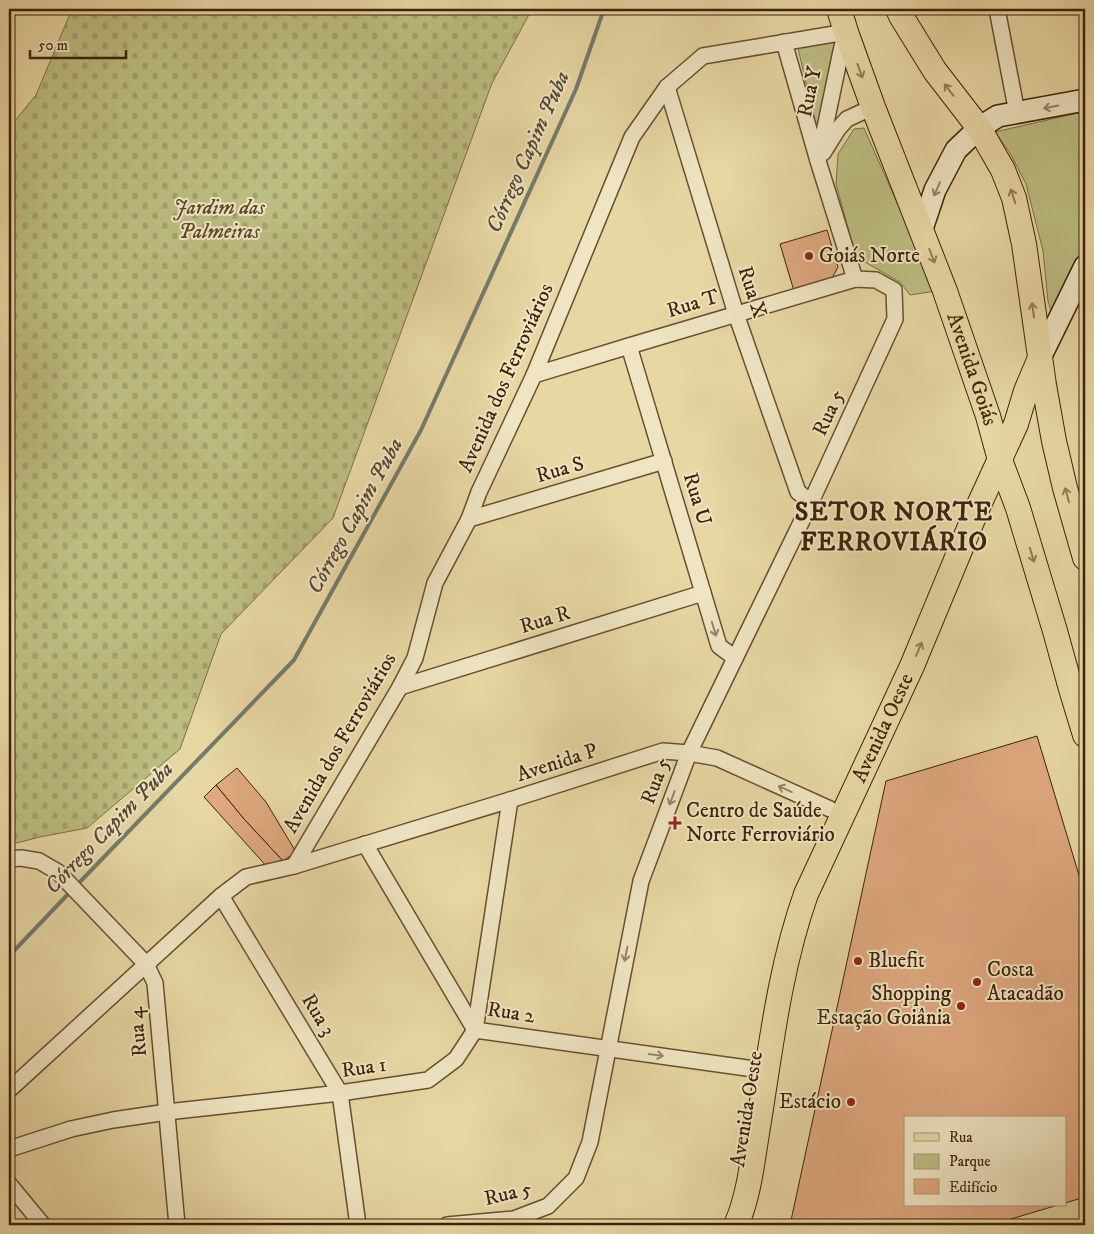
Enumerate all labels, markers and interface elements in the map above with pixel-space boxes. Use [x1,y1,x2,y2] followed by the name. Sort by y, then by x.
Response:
[30,28,126,60] scale bar
[38,36,68,55] text: 50 m
[856,63,865,79] one-way arrow
[792,64,828,120] street label: Rua Y
[480,67,576,237] water label: Córrego Capim Puba
[944,83,954,97] one-way arrow
[1044,102,1060,112] one-way arrow
[931,181,941,196] one-way arrow
[1007,189,1017,205] one-way arrow
[173,195,265,245] park label: Jardim das Palmeiras
[819,243,920,269] place label: Goiás Norte
[928,247,937,263] one-way arrow
[803,250,815,262] marker: Goiás Norte
[731,263,773,321] street label: Rua X
[453,279,559,477] street label: Avenida dos Ferroviários
[664,284,722,324] street label: Rua T
[1028,302,1038,318] one-way arrow
[940,309,1003,428] street label: Avenida Goiás
[807,386,851,440] street label: Rua 5
[301,433,409,599] water label: Córrego Capim Puba
[533,451,587,489] street label: Rua S
[677,469,717,529] street label: Rua U
[1061,487,1071,503] one-way arrow
[795,496,993,559] district label: SETOR NORTE FERROVIÁRIO
[1028,546,1038,562] one-way arrow
[517,600,573,640] street label: Rua R
[709,621,719,637] one-way arrow
[915,642,924,657] one-way arrow
[278,648,402,838] street label: Avenida dos Ferroviários
[847,669,920,787] street label: Avenida Oeste
[513,738,601,788] street label: Avenida P
[635,754,677,808] street label: Rua 5
[39,756,179,900] water label: Córrego Capim Puba
[778,783,793,793] one-way arrow
[667,790,676,805] one-way arrow
[686,798,835,848] place label: Centro de Saúde Norte Ferroviário
[668,816,682,830] marker: Centro de Saúde Norte Ferroviário
[621,945,630,961] one-way arrow
[868,948,925,974] place label: Bluefit
[852,955,864,967] marker: Bluefit
[987,957,1064,1007] place label: Costa Atacadão
[971,976,983,988] marker: Costa Atacadão
[816,981,952,1031] place label: Shopping Estação Goiânia
[295,989,341,1041] street label: Rua 3
[485,996,537,1030] street label: Rua 2
[955,1000,967,1012] marker: Shopping Estação Goiânia
[123,1005,153,1058] street label: Rua 4
[725,1049,769,1169] street label: Avenida Oeste
[647,1051,663,1061] one-way arrow
[340,1052,388,1084] street label: Rua 1
[779,1089,841,1115] place label: Estácio
[845,1096,857,1108] marker: Estácio
[904,1116,1066,1206] legend
[949,1128,973,1147] text: Rua
[949,1152,990,1171] text: Parque
[482,1176,534,1212] street label: Rua 5
[949,1178,997,1197] text: Edifício

